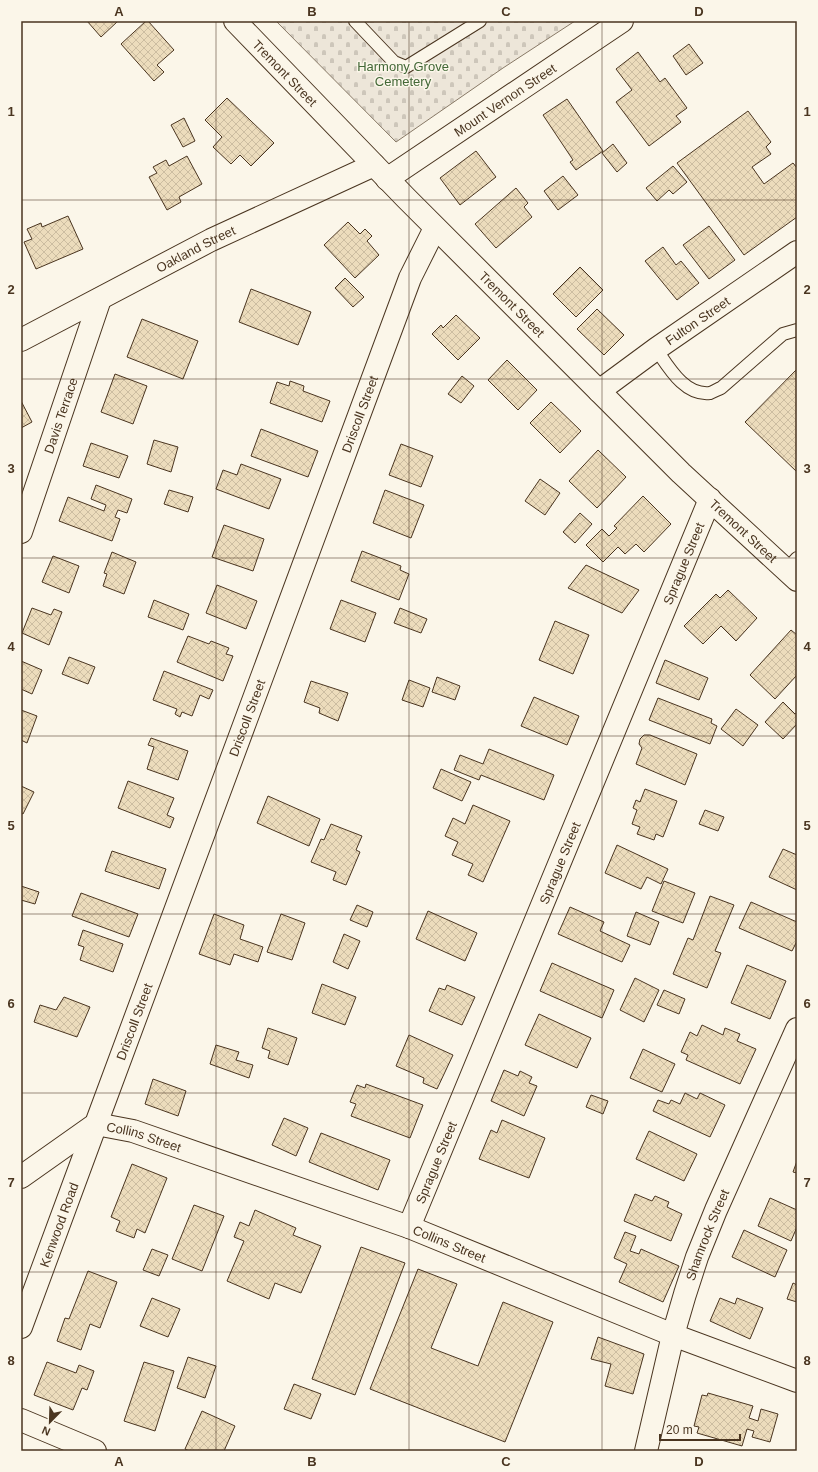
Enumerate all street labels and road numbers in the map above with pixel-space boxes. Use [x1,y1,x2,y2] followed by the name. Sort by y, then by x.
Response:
[250,37,321,109] street label: Tremont Street
[451,60,559,139] street label: Mount Vernon Street
[153,222,238,275] street label: Oakland Street
[476,268,548,340] street label: Tremont Street
[662,293,733,348] street label: Fulton Street
[338,373,381,455] street label: Driscoll Street
[41,376,80,455] street label: Davis Terrace
[707,496,781,566] street label: Tremont Street
[660,520,707,607] street label: Sprague Street
[226,677,268,758] street label: Driscoll Street
[536,819,583,906] street label: Sprague Street
[113,981,155,1062] street label: Driscoll Street
[105,1119,184,1155] street label: Collins Street
[412,1119,460,1206] street label: Sprague Street
[36,1180,81,1269] street label: Kenwood Road
[682,1186,732,1282] street label: Shamrock Street
[411,1222,488,1265] street label: Collins Street

